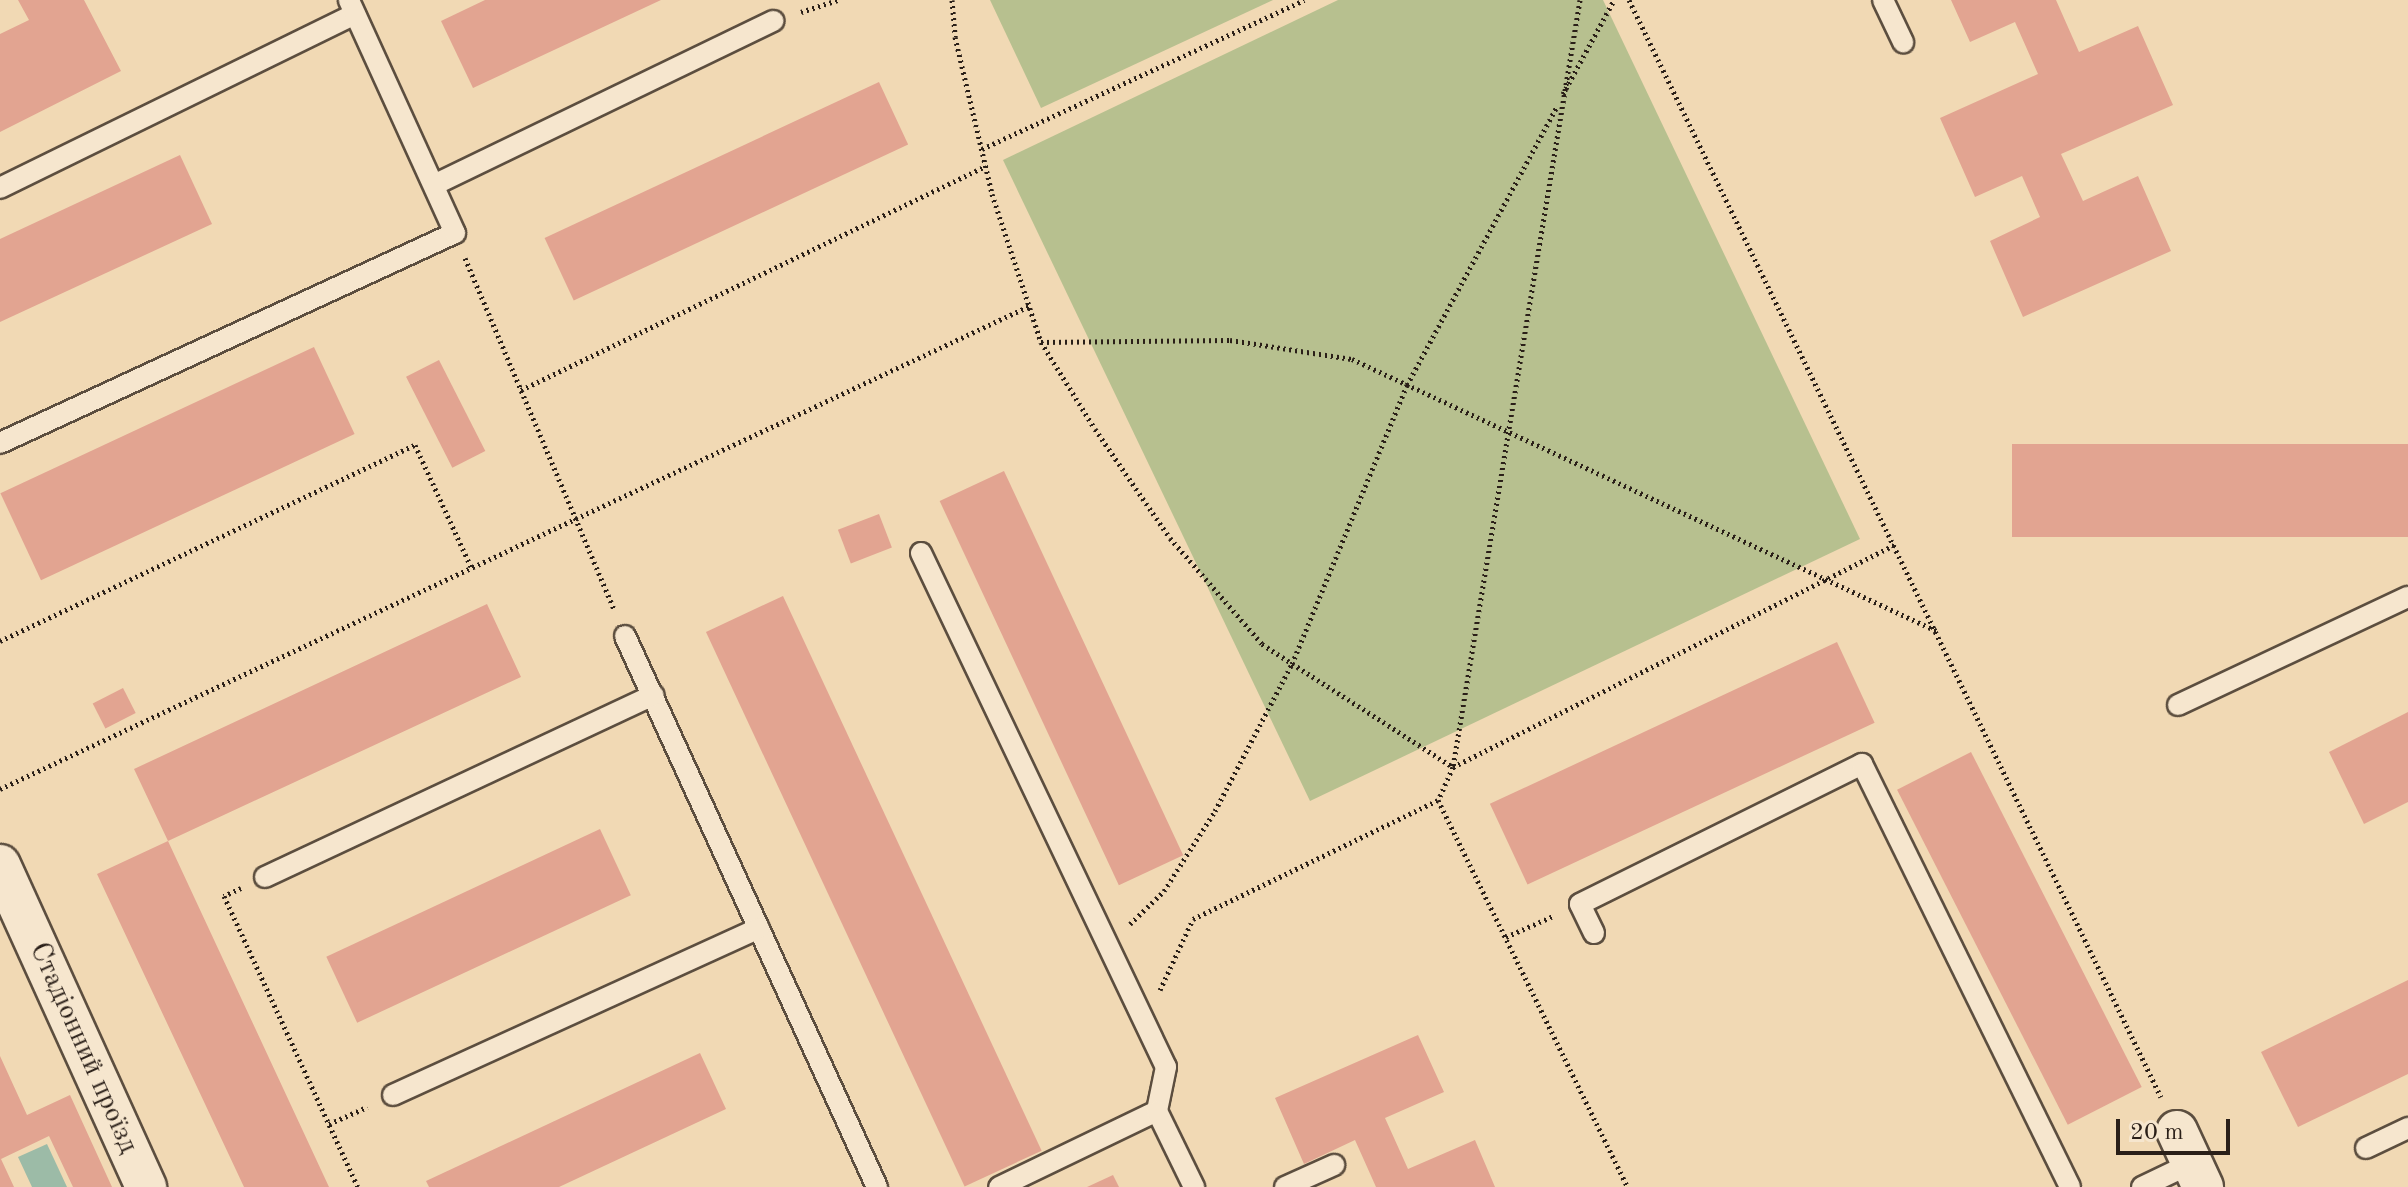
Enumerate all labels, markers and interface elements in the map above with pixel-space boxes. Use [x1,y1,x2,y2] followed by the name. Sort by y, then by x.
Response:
[21,937,145,1159] street label: Стадіонний проїзд
[2120,1103,2234,1153] scale bar
[2130,1121,2184,1145] text: 20 m

